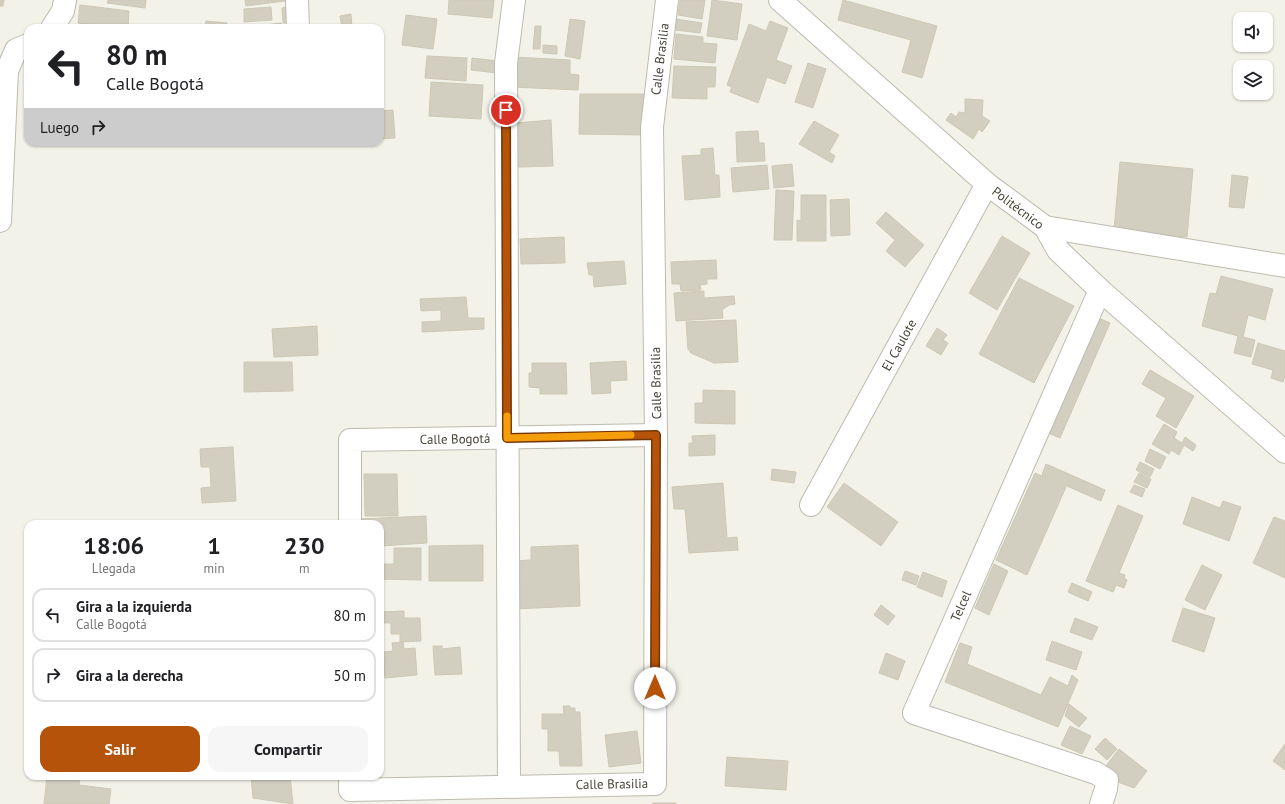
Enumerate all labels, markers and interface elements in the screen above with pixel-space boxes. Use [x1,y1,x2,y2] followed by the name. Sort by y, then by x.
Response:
[1233,12,1273,100] map controls
[1233,12,1273,52] button: sound
[647,22,673,96] street label: Calle Brasilia
[106,36,167,73] text: 80 m
[40,40,92,92] icon: left
[1233,60,1273,100] button: layers
[106,72,204,95] text: Calle Bogotá
[489,93,523,127] pin
[495,99,517,121] icon: arrive
[87,116,109,138] icon: right
[40,118,79,137] text: Luego
[989,183,1047,233] street label: Politécnico
[878,316,920,374] street label: El Caulote
[647,347,665,419] street label: Calle Brasilia
[420,430,490,448] street label: Calle Bogotá
[83,530,144,561] text: 18:06
[207,530,221,561] text: 1
[284,530,325,561] text: 230
[92,560,136,577] text: Llegada
[203,560,225,577] text: min
[299,560,310,577] text: m
[947,588,975,624] street label: Telcel
[76,597,192,616] text: Gira a la izquierda
[42,604,64,626] icon: left
[333,606,366,625] text: 80 m
[76,616,147,633] text: Calle Bogotá
[42,664,64,686] icon: right
[76,666,183,685] text: Gira a la derecha
[333,666,366,685] text: 50 m
[634,667,676,709] position arrow
[40,726,200,772] button: Salir
[208,726,368,772] button: Compartir
[576,775,648,793] street label: Calle Brasilia

